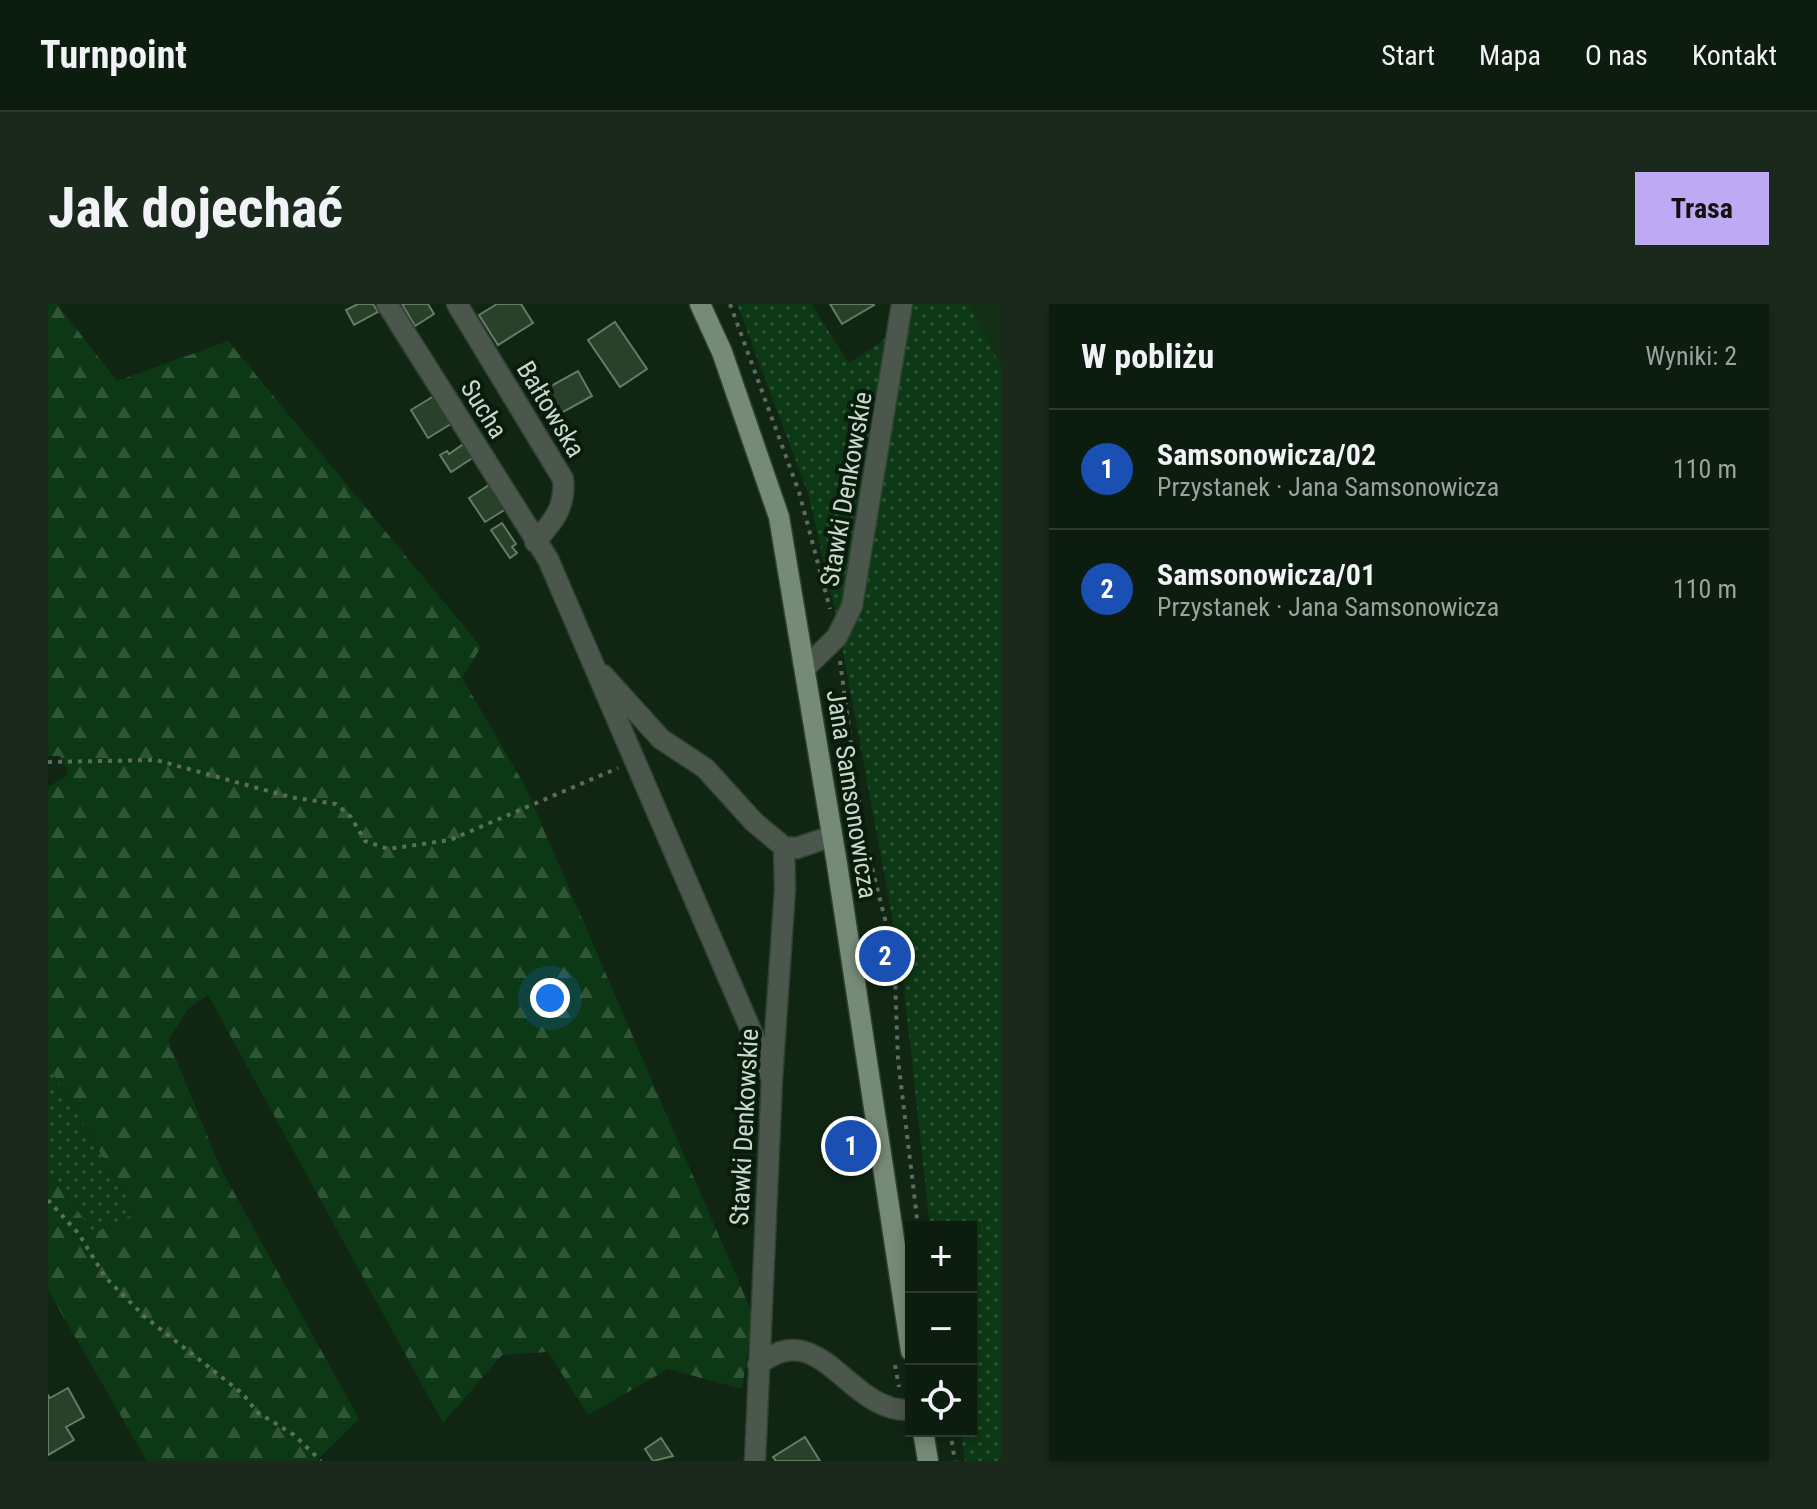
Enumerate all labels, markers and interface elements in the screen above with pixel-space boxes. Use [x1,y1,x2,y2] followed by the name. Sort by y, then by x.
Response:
[40,33,187,77] text: Turnpoint
[1381,39,1435,72] text: Start
[1479,39,1541,72] text: Mapa
[1585,39,1648,72] text: O nas
[1692,39,1777,72] text: Kontakt
[1635,172,1769,245] button: Trasa
[48,175,343,241] text: Jak dojechać
[1081,336,1214,376] text: W pobliżu
[1645,341,1737,371] text: Wyniki: 2
[511,356,591,462] street label: Bałtowska
[455,374,513,444] street label: Sucha
[814,389,878,589] street label: Stawki Denkowskie
[1157,437,1376,472] text: Samsonowicza/02
[1100,454,1114,484] text: 1
[1673,454,1737,484] text: 110 m
[1157,472,1499,502] text: Przystanek · Jana Samsonowicza
[1157,557,1376,592] text: Samsonowicza/01
[1100,574,1114,604] text: 2
[1673,574,1737,604] text: 110 m
[1157,592,1499,622] text: Przystanek · Jana Samsonowicza
[821,688,883,900] street label: Jana Samsonowicza
[859,926,911,986] pin: 2
[530,978,570,1018] your location
[724,1028,764,1226] street label: Stawki Denkowskie
[825,1116,877,1176] pin: 1
[905,1221,977,1437] map controls
[905,1221,977,1293] button: +
[905,1293,977,1365] button: −
[905,1365,977,1437] button: locate

